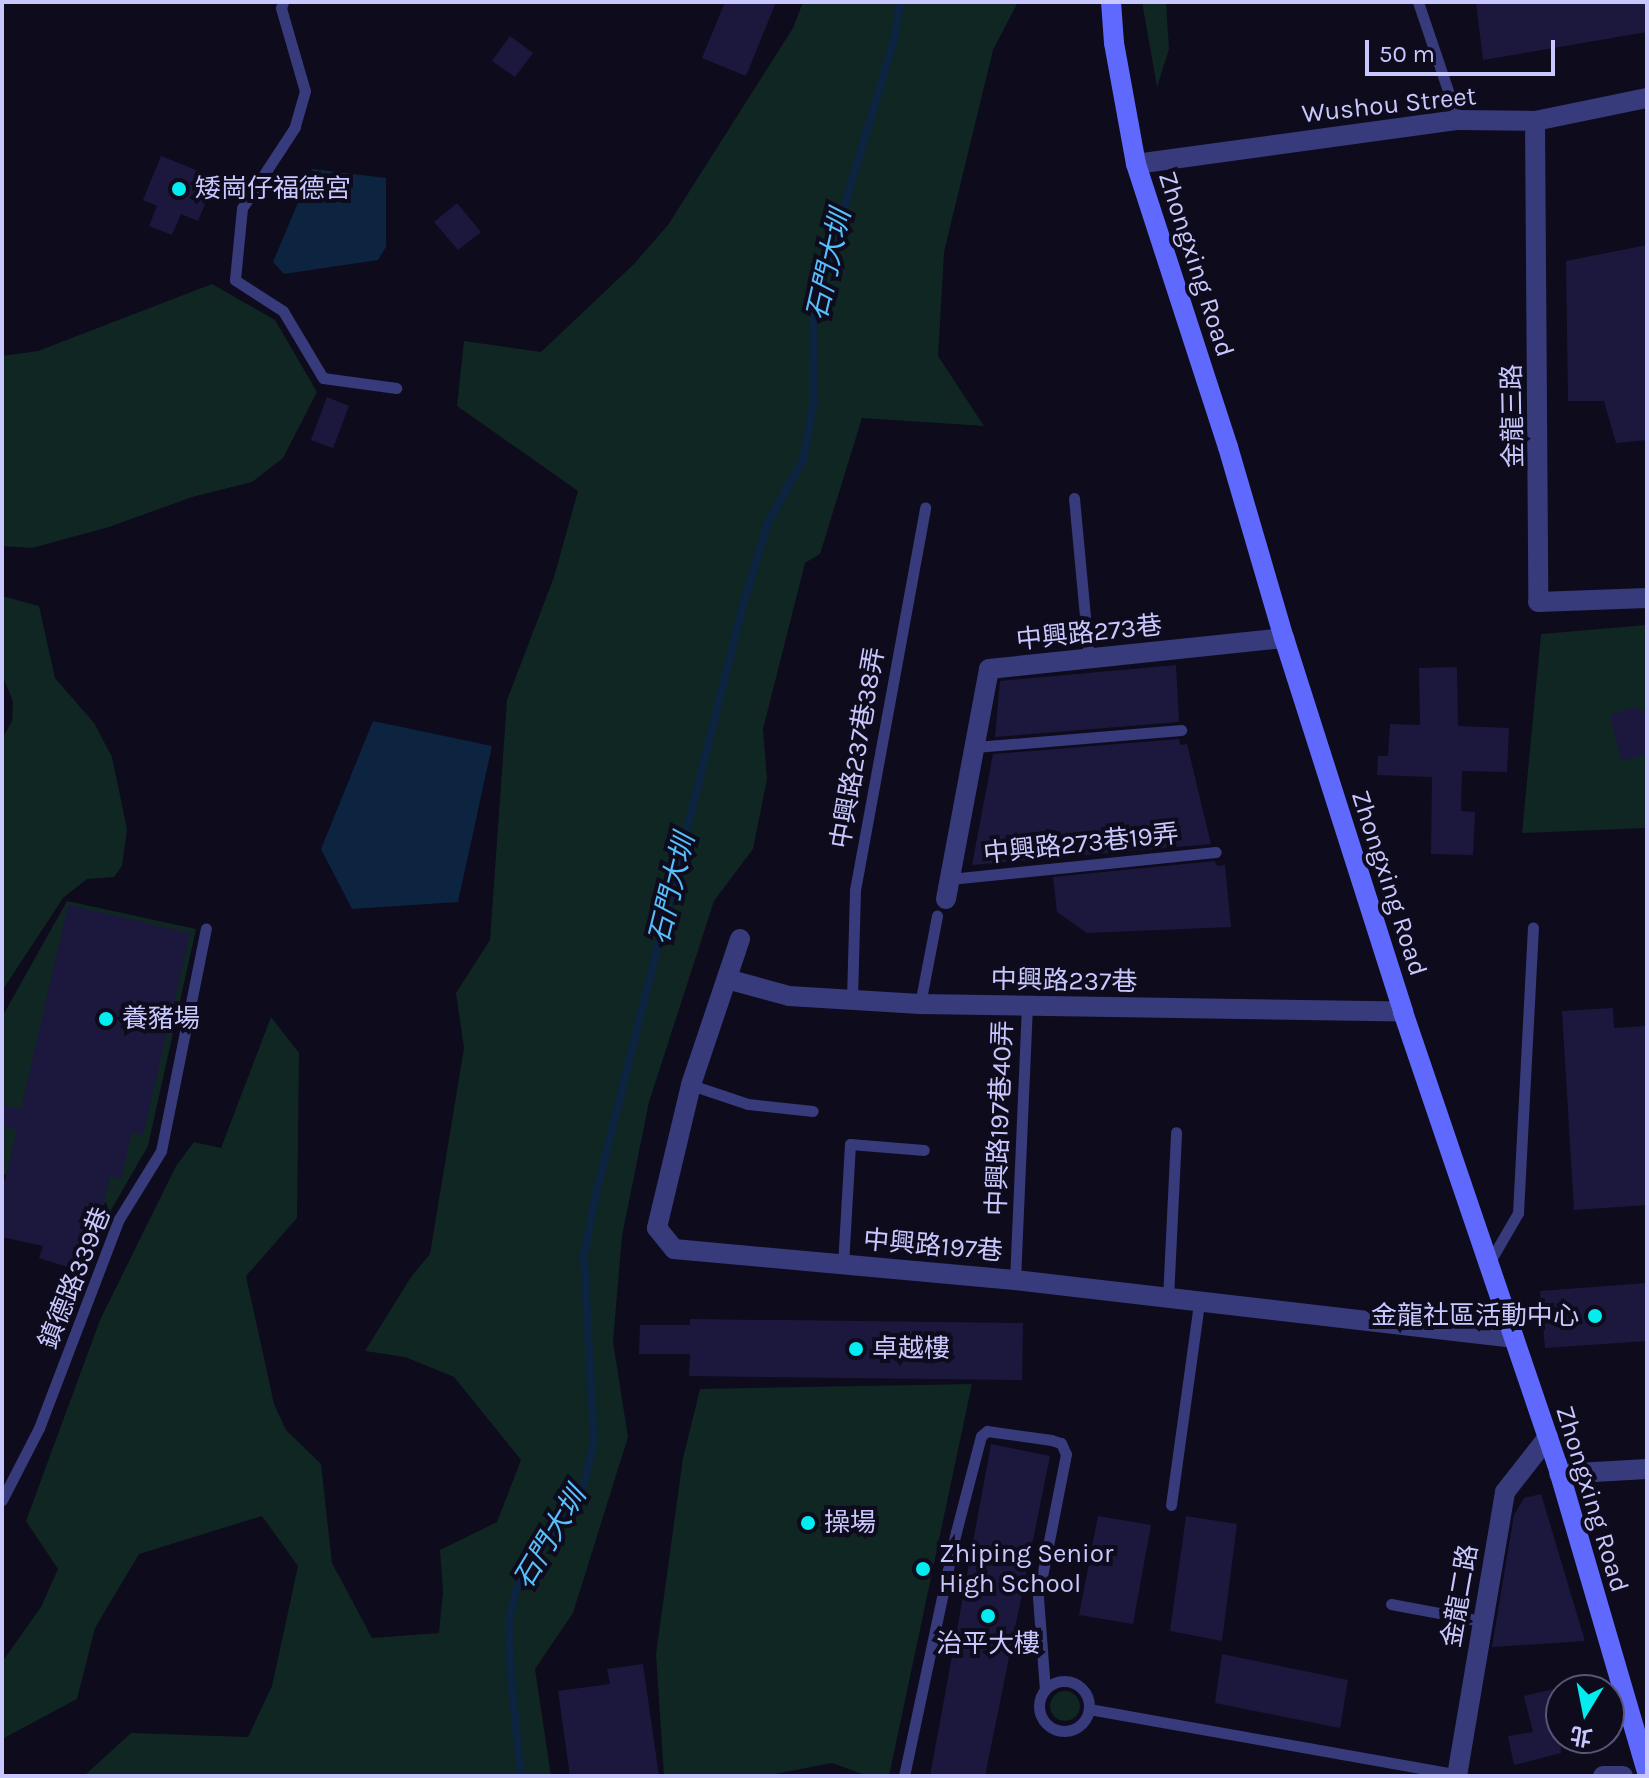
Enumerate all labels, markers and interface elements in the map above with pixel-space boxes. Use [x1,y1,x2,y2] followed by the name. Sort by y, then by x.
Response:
[1369,24,1559,74] scale bar
[1379,40,1435,68] text: 50 m
[1300,80,1478,130] street label: Wushou Street
[1151,167,1241,361] street label: Zhongxing Road
[195,173,351,205] place label: 矮崗仔福德宮
[170,180,188,198] marker: 矮崗仔福德宮
[800,207,858,323] water label: 石門大圳
[1496,364,1530,468] street label: 金龍三路
[1014,610,1164,656] street label: 中興路273巷
[825,645,891,851] street label: 中興路237巷38弄
[1344,786,1434,980] street label: Zhongxing Road
[982,818,1180,870] street label: 中興路273巷19弄
[642,831,702,947] water label: 石門大圳
[990,964,1138,998] street label: 中興路237巷
[122,1003,200,1035] place label: 養豬場
[97,1010,115,1028] marker: 養豬場
[981,1020,1019,1216] street label: 中興路197巷40弄
[32,1203,118,1353] street label: 鎮德路339巷
[862,1224,1004,1268] street label: 中興路197巷
[1371,1300,1579,1332] place label: 金龍社區活動中心
[1586,1307,1604,1325] marker: 金龍社區活動中心
[872,1333,950,1365] place label: 卓越樓
[847,1340,865,1358] marker: 卓越樓
[1549,1402,1635,1596] street label: Zhongxing Road
[507,1481,593,1595] water label: 石門大圳
[824,1507,876,1539] place label: 操場
[799,1514,817,1532] marker: 操場
[939,1538,1113,1600] place label: Zhiping Senior High School
[1436,1542,1484,1650] street label: 金龍二路
[914,1560,932,1578] marker: Zhiping Senior High School
[979,1607,997,1625] marker: 治平大樓
[936,1628,1040,1660] place label: 治平大樓
[1545,1674,1625,1754] north arrow
[1568,1721,1594,1750] text: 北

